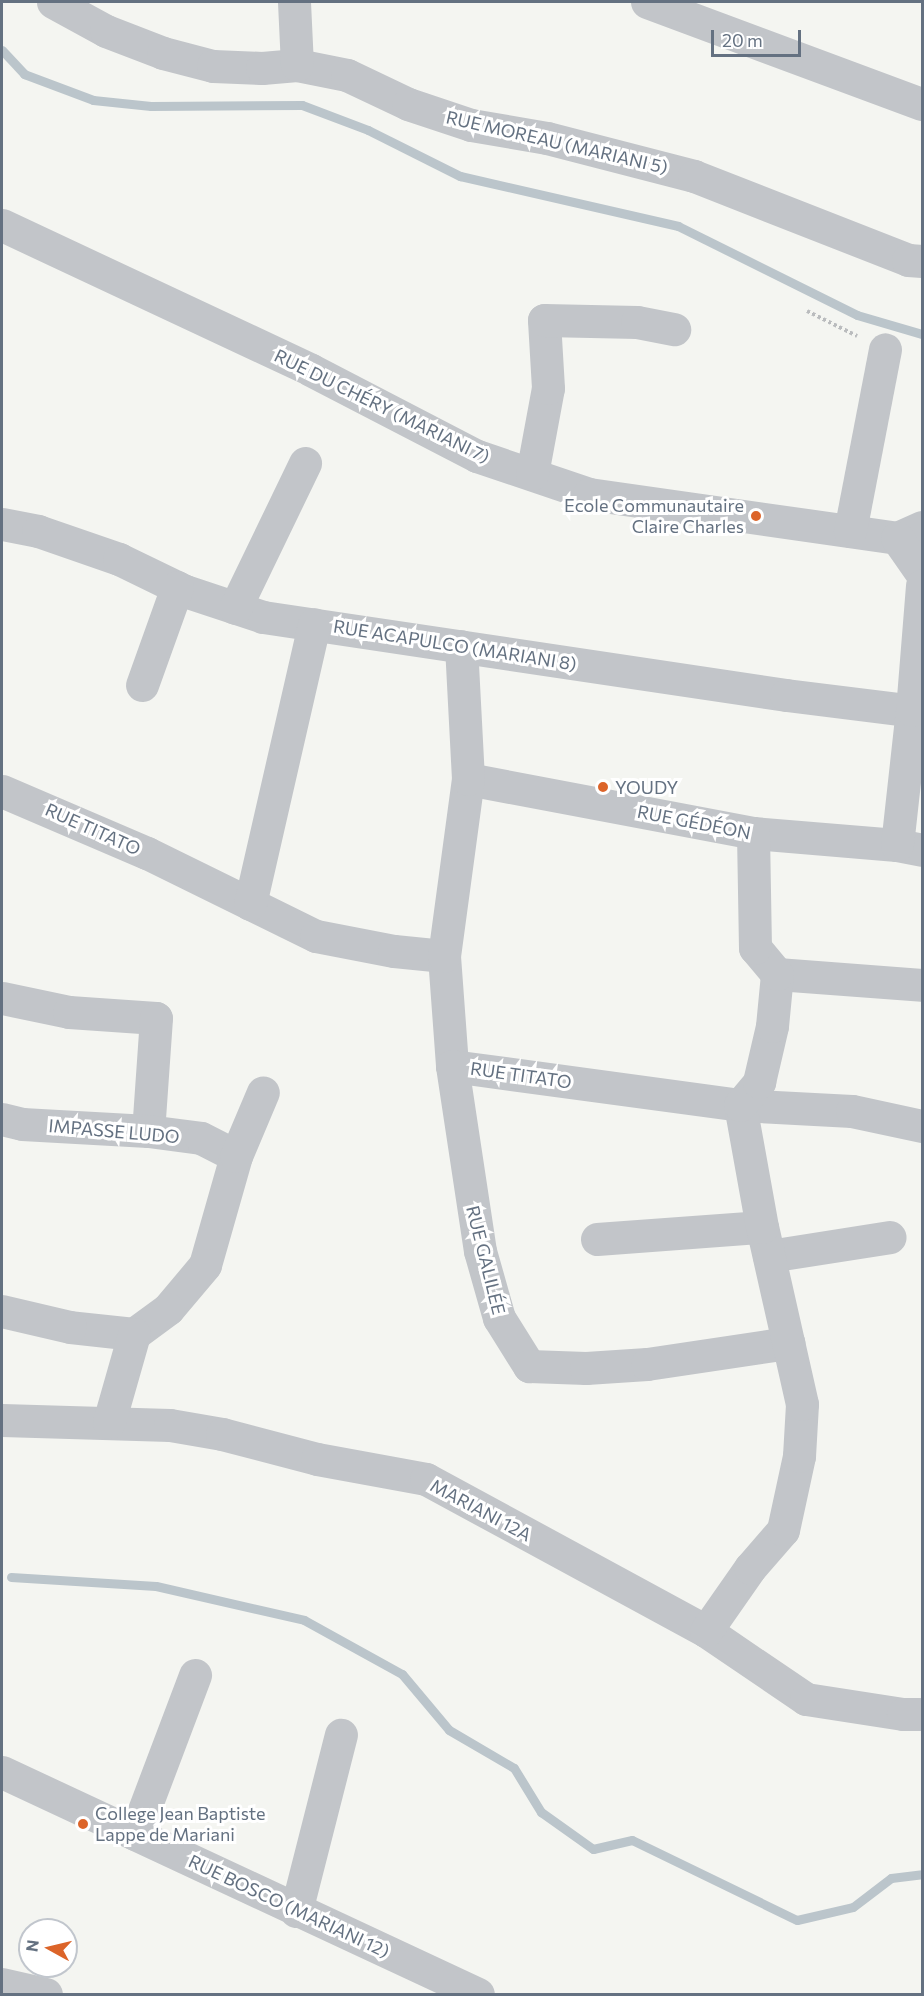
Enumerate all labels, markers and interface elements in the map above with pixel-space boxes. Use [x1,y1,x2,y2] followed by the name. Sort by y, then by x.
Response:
[714,18,804,56] scale bar
[722,29,763,51] text: 20 m
[444,106,670,178] street label: RUE MOREAU (MARIANI 5)
[271,344,493,468] street label: RUE DU CHÉRY (MARIANI 7)
[564,495,744,538] place label: Ecole Communautaire Claire Charles
[749,509,763,523] marker: Ecole Communautaire Claire Charles
[332,615,578,675] street label: RUE ACAPULCO (MARIANI 8)
[615,776,678,798] place label: YOUDY
[596,780,610,794] marker: YOUDY
[42,798,144,860] street label: RUE TITATO
[635,800,753,844] street label: RUE GÉDÉON
[469,1057,573,1093] street label: RUE TITATO
[48,1115,180,1147] street label: IMPASSE LUDO
[462,1203,510,1317] street label: RUE GALILÉE
[427,1474,535,1546] street label: MARIANI 12A
[95,1803,266,1846] place label: College Jean Baptiste Lappe de Mariani
[76,1817,90,1831] marker: College Jean Baptiste Lappe de Mariani
[185,1850,393,1962] street label: RUE BOSCO (MARIANI 12)
[18,1918,78,1978] north arrow
[21,1938,42,1953] text: N

